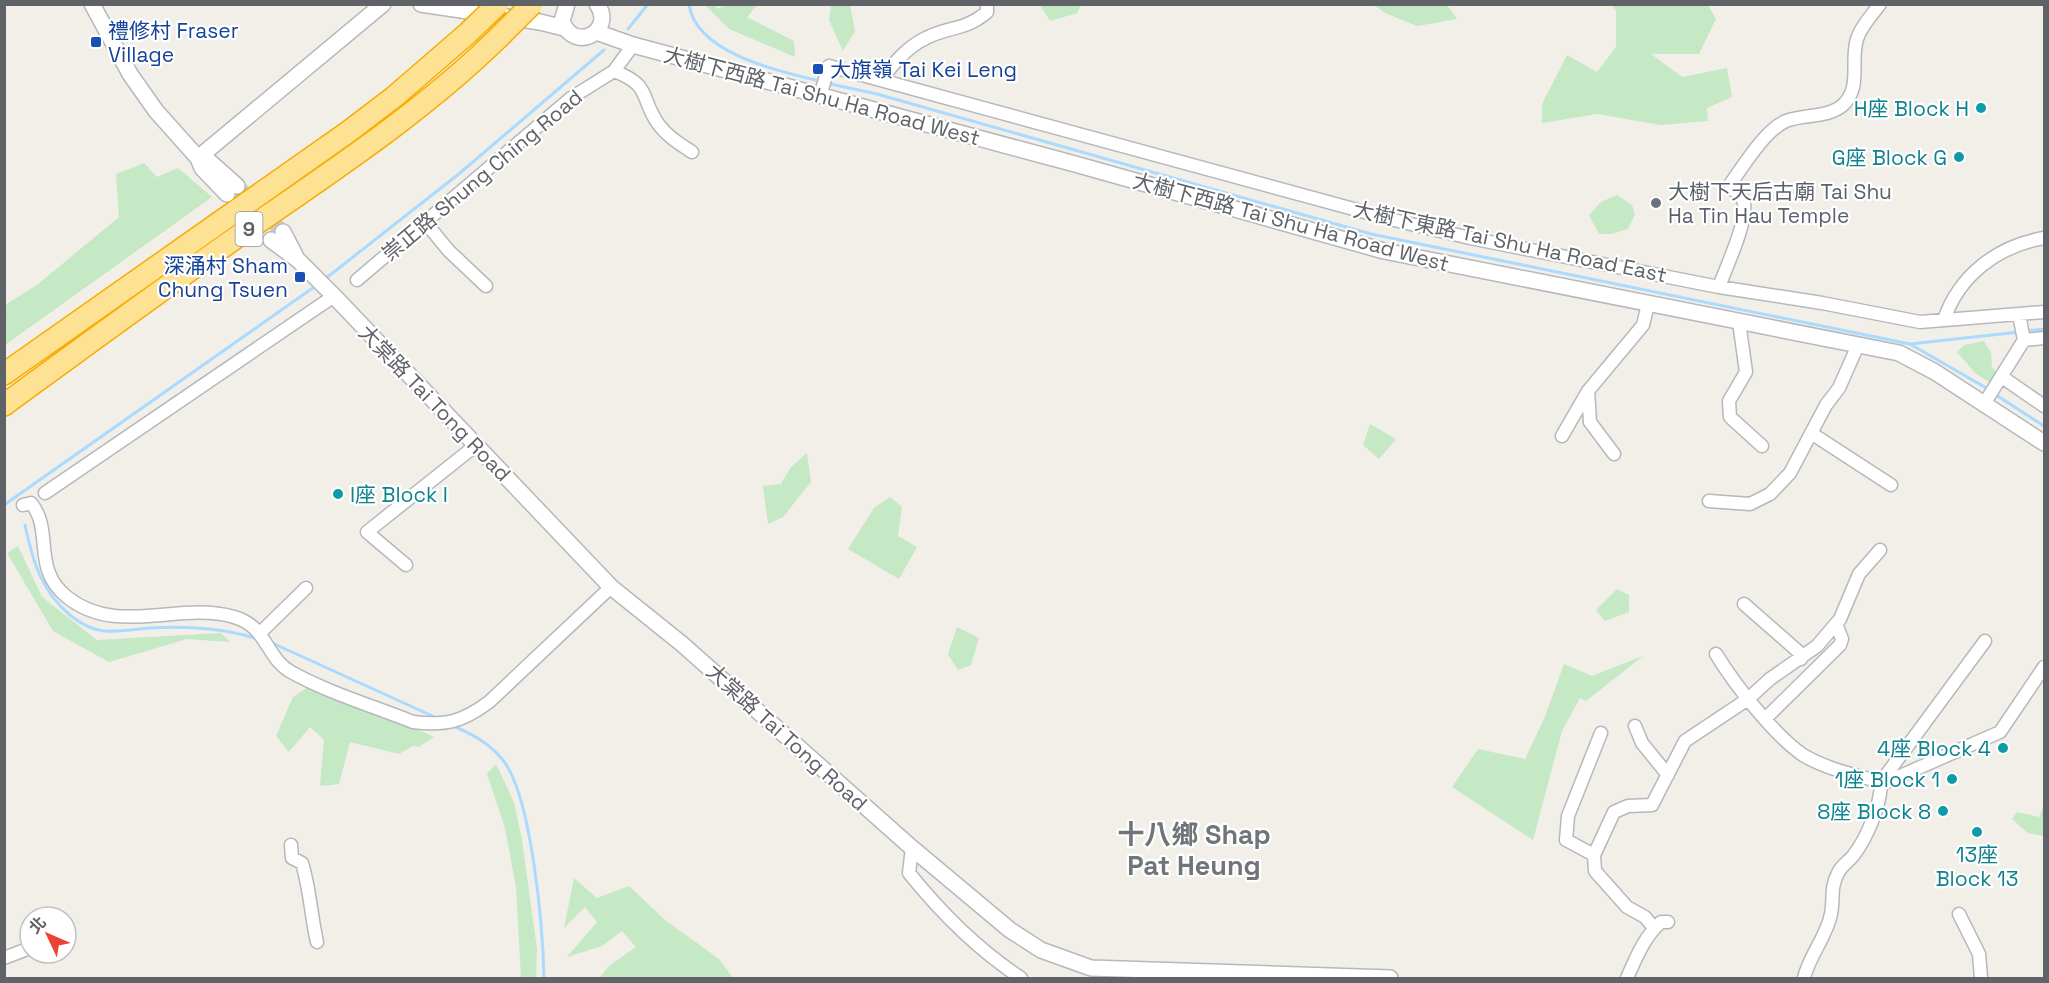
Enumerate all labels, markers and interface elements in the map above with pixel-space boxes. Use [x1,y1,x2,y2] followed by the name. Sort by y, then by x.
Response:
[108,17,239,68] place label: 禮修村 Fraser Village
[89,35,103,49] marker: 禮修村 Fraser Village
[661,41,983,151] street label: 大樹下西路 Tai Shu Ha Road West
[830,56,1017,83] place label: 大旗嶺 Tai Kei Leng
[811,62,825,76] marker: 大旗嶺 Tai Kei Leng
[376,83,588,267] street label: 崇正路 Shung Ching Road
[1854,95,1969,122] place label: H座 Block H
[1974,101,1988,115] marker: H座 Block H
[1832,144,1947,171] place label: G座 Block G
[1952,150,1966,164] marker: G座 Block G
[1130,167,1452,277] street label: 大樹下西路 Tai Shu Ha Road West
[1668,178,1892,229] place label: 大樹下天后古廟 Tai Shu Ha Tin Hau Temple
[1351,196,1669,288] street label: 大樹下東路 Tai Shu Ha Road East
[1649,196,1663,210] marker: 大樹下天后古廟 Tai Shu Ha Tin Hau Temple
[236,212,262,246] road number: 9
[158,252,288,303] place label: 深涌村 Sham Chung Tsuen
[293,270,307,284] marker: 深涌村 Sham Chung Tsuen
[353,319,517,487] street label: 大棠路 Tai Tong Road
[350,481,448,508] place label: I座 Block I
[331,487,345,501] marker: I座 Block I
[701,658,873,816] street label: 大棠路 Tai Tong Road
[1877,735,1991,762] place label: 4座 Block 4
[1996,741,2010,755] marker: 4座 Block 4
[1835,766,1940,793] place label: 1座 Block 1
[1945,772,1959,786] marker: 1座 Block 1
[1817,798,1931,825] place label: 8座 Block 8
[1936,804,1950,818] marker: 8座 Block 8
[1117,817,1271,883] district label: 十八鄉 Shap Pat Heung
[1970,825,1984,839] marker: 13座 Block 13
[1936,841,2018,892] place label: 13座 Block 13
[18,905,78,965] north arrow
[24,912,51,938] text: 北

